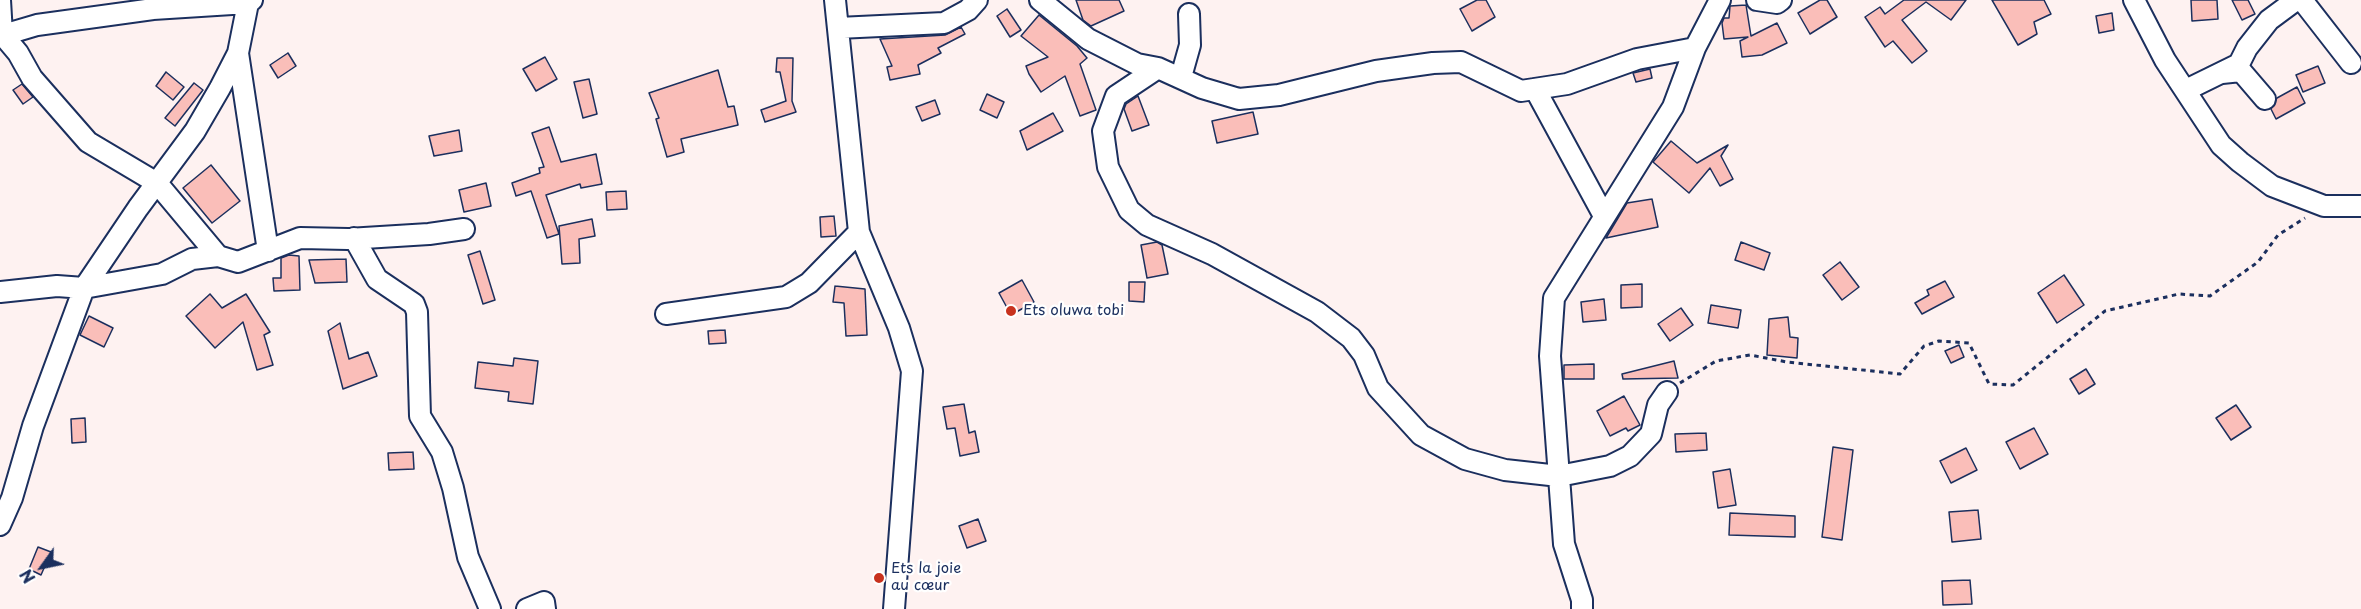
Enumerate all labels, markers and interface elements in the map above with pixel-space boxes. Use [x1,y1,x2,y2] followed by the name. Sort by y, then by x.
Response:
[1023,302,1124,320] place label: Ets oluwa tobi
[1004,304,1018,318] marker: Ets oluwa tobi
[12,537,72,597] north arrow
[891,560,961,595] place label: Ets la joie au cœur
[13,565,40,589] text: N
[872,571,886,585] marker: Ets la joie au cœur

